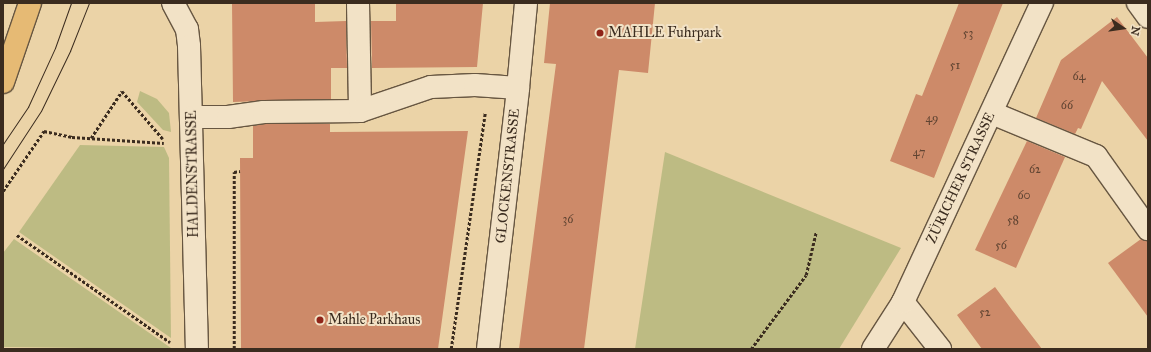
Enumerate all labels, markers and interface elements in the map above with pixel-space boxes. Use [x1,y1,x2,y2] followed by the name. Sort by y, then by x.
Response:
[1103,8,1143,48] north arrow
[608,25,721,41] place label: MAHLE Fuhrpark
[1128,25,1143,37] text: N
[963,27,973,41] house number: 53
[595,28,605,38] marker: MAHLE Fuhrpark
[950,59,960,73] house number: 51
[1073,70,1085,84] house number: 64
[1061,99,1073,113] house number: 66
[493,108,523,244] street label: GLOCKENSTRASSE
[183,110,203,238] street label: HALDENSTRASSE
[923,110,999,246] street label: ZÜRICHER STRASSE
[925,112,939,126] house number: 49
[913,146,925,160] house number: 47
[1029,163,1041,177] house number: 62
[1017,189,1031,203] house number: 60
[563,213,573,227] house number: 36
[1007,214,1019,228] house number: 58
[995,239,1007,253] house number: 56
[979,306,991,320] house number: 52
[328,312,420,328] place label: Mahle Parkhaus
[315,315,325,325] marker: Mahle Parkhaus

